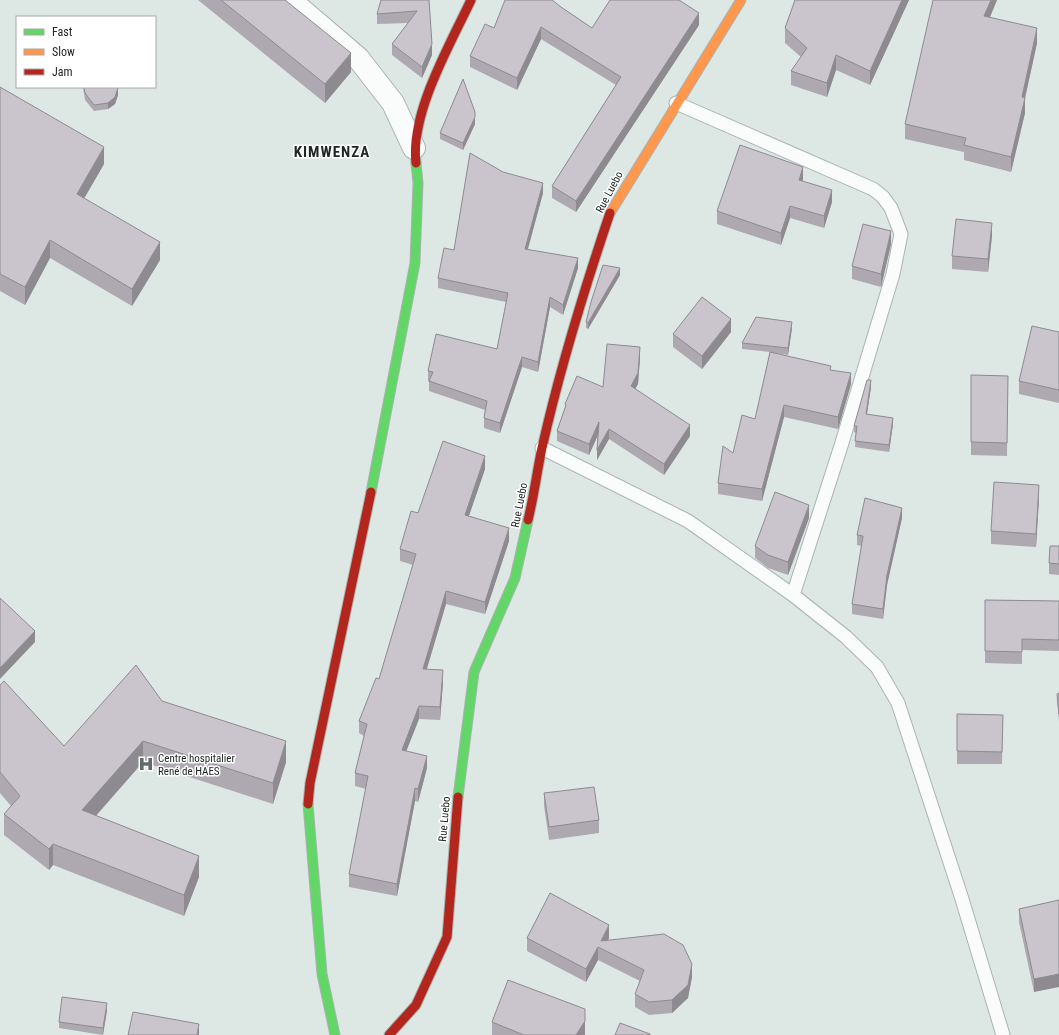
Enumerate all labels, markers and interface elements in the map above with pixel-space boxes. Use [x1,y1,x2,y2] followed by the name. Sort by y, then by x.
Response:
[16,16,156,88] legend
[52,25,73,39] text: Fast
[52,45,75,59] text: Slow
[52,65,73,79] text: Jam
[294,143,370,161] district label: KIMWENZA
[593,169,626,215] street label: Rue Luebo
[509,481,530,529] street label: Rue Luebo
[158,752,235,778] place label: Centre hospitalier René de HAES
[137,755,155,773] hospital icon: Centre hospitalier René de HAES
[436,795,453,842] street label: Rue Luebo

